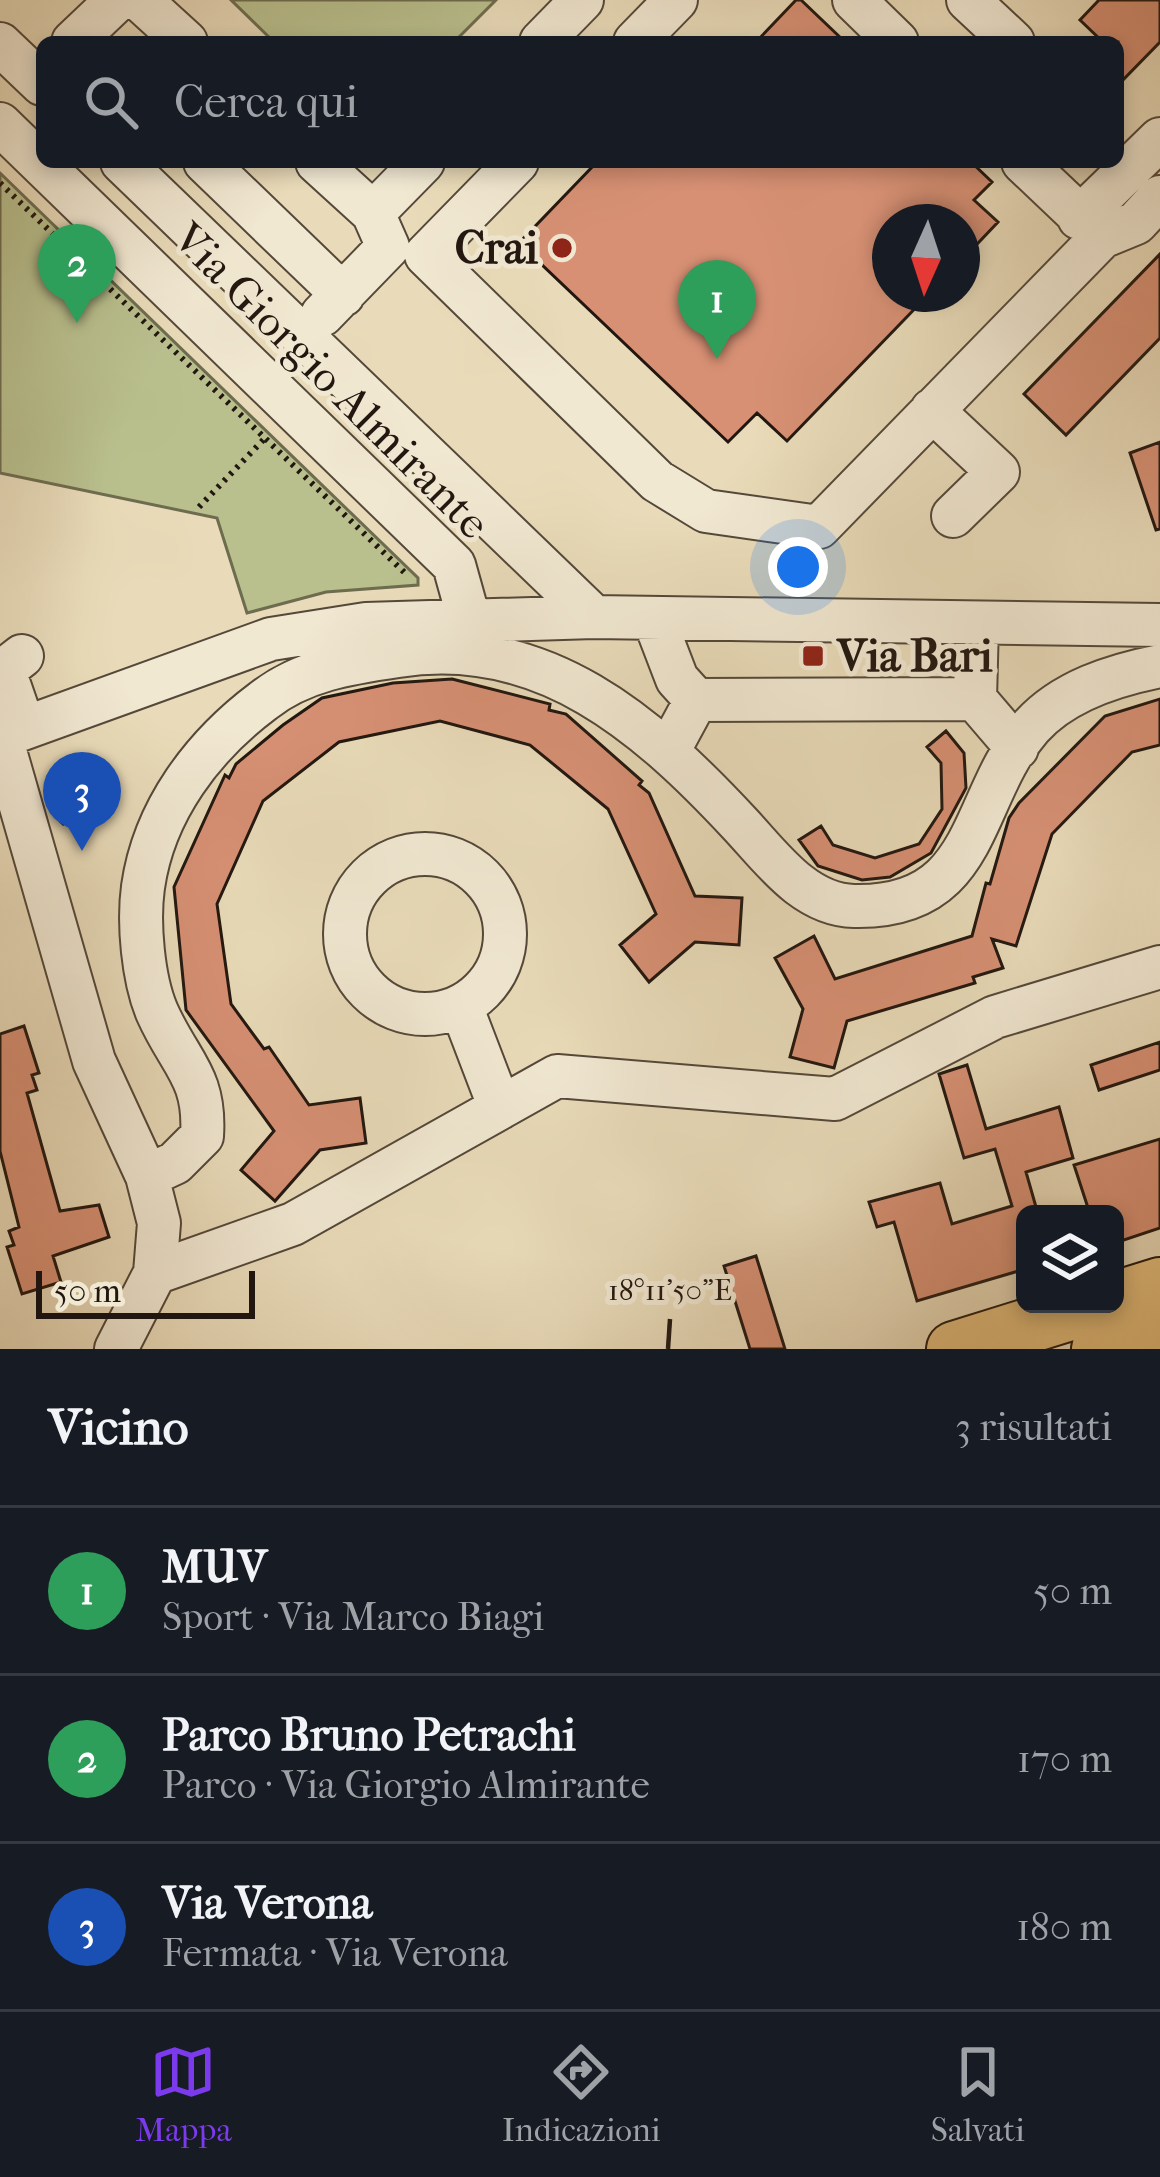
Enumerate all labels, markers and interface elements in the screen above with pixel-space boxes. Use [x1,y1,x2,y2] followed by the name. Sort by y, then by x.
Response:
[36,36,1124,168] search box
[78,69,144,135] icon: search
[174,76,358,129] text: Cerca qui
[872,204,980,312] north arrow
[161,211,500,550] street label: Via Giorgio Almirante
[455,222,539,275] place label: Crai
[38,224,116,323] pin: 2
[549,235,575,261] marker: Crai
[678,260,756,359] pin: 1
[768,537,828,597] your location
[836,630,993,683] place label: Via Bari
[800,643,826,669] marker: Via Bari
[43,752,121,851] pin: 3
[1016,1205,1124,1313] map controls
[1016,1205,1124,1313] button: layers
[36,1265,255,1318] scale bar
[54,1272,121,1311] text: 50 m
[608,1273,732,1308] text: 18°11'50"E
[48,1397,189,1457] text: Vicino
[955,1404,1112,1450] text: 3 risultati
[162,1541,267,1594] text: MUV
[80,1568,94,1614] text: 1
[1033,1568,1112,1614] text: 50 m
[162,1594,544,1640] text: Sport · Via Marco Biagi
[162,1709,576,1762] text: Parco Bruno Petrachi
[77,1736,97,1782] text: 2
[1017,1736,1112,1782] text: 170 m
[162,1762,650,1808] text: Parco · Via Giorgio Almirante
[162,1877,372,1930] text: Via Verona
[79,1904,95,1950] text: 3
[1016,1904,1112,1950] text: 180 m
[162,1930,508,1976] text: Fermata · Via Verona
[135,2039,232,2150] tab: Mappa
[502,2039,661,2150] tab: Indicazioni
[931,2039,1025,2150] tab: Salvati

